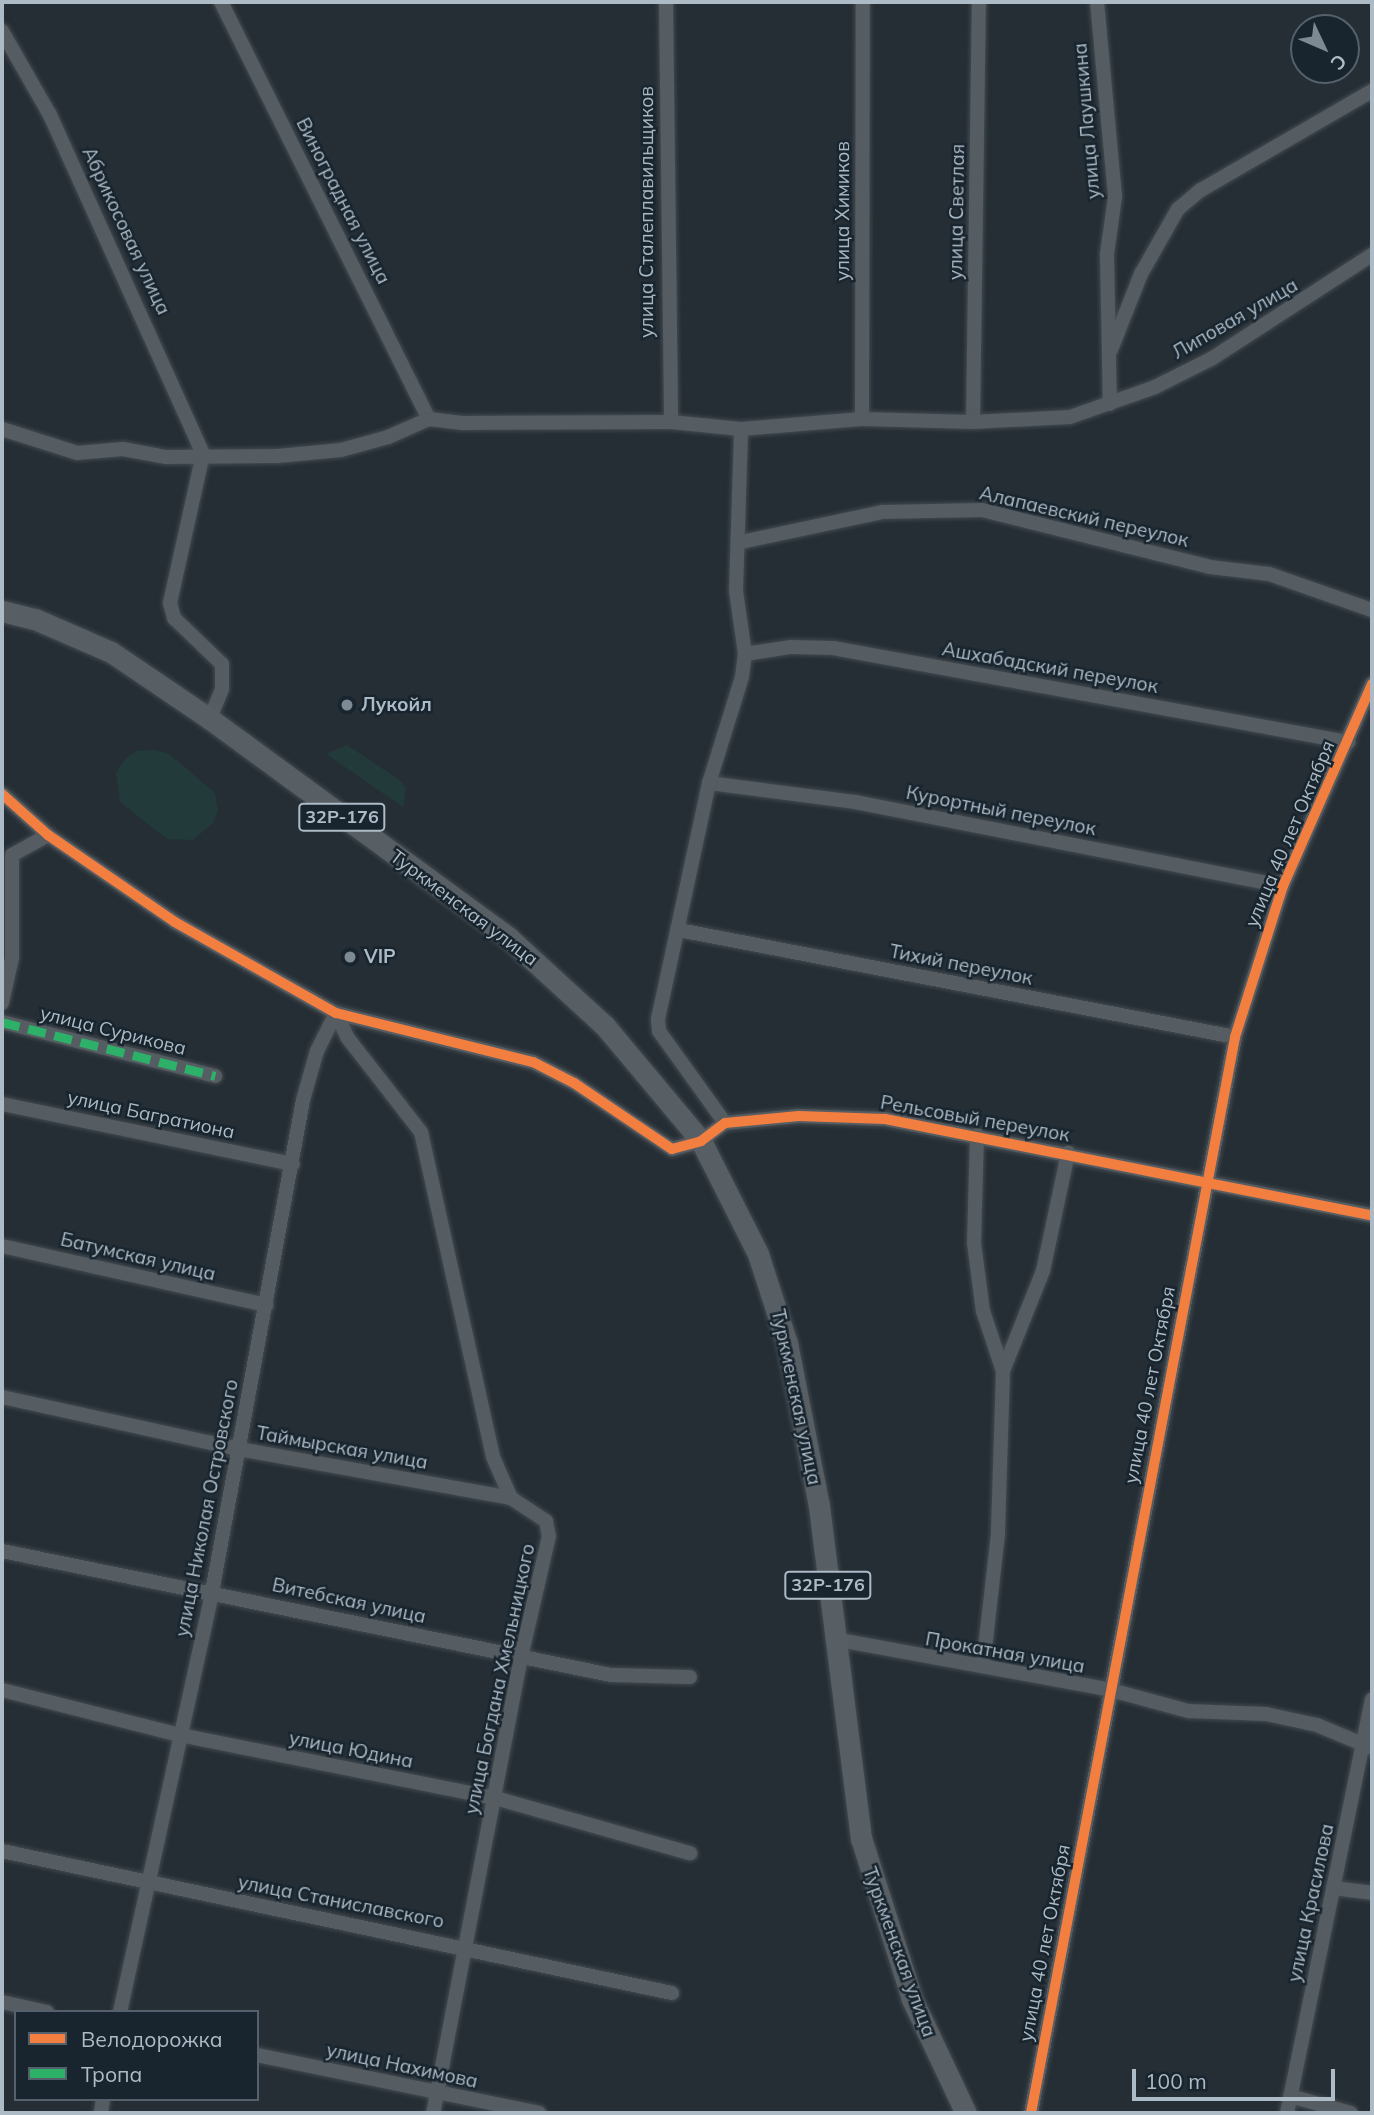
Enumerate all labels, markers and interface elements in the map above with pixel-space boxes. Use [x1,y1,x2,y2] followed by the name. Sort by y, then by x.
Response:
[1290,14,1360,84] north arrow
[1069,42,1105,200] street label: улица Лаушкина
[1326,49,1352,75] text: С
[636,86,658,338] street label: улица Сталеплавильщиков
[291,114,395,288] street label: Виноградная улица
[832,141,854,281] street label: улица Химиков
[77,144,175,318] street label: Абрикосовая улица
[944,144,970,280] street label: улица Светлая
[1168,274,1302,364] street label: Липовая улица
[977,482,1191,552] street label: Алапаевский переулок
[940,638,1160,698] street label: Ашхабадский переулок
[361,694,432,716] place label: Лукойл
[339,697,355,713] marker: Лукойл
[1240,737,1340,931] street label: улица 40 лет Октября
[904,781,1098,841] street label: Курортный переулок
[298,802,386,832] road number: 32Р-176
[386,845,542,971] street label: Туркменская улица
[888,940,1034,990] street label: Тихий переулок
[364,946,396,968] place label: VIP
[342,949,358,965] marker: VIP
[38,1002,188,1060] street label: улица Сурикова
[65,1086,237,1144] street label: улица Багратиона
[879,1091,1071,1147] street label: Рельсовый переулок
[58,1228,218,1286] street label: Батумская улица
[1120,1284,1180,1486] street label: улица 40 лет Октября
[766,1307,826,1487] street label: Туркменская улица
[171,1377,243,1639] street label: улица Николая Островского
[255,1422,429,1474] street label: Таймырская улица
[460,1542,540,1816] street label: улица Богдана Хмельницкого
[784,1570,872,1600] road number: 32Р-176
[270,1574,428,1628] street label: Витебская улица
[924,1628,1086,1678] street label: Прокатная улица
[287,1727,415,1773] street label: улица Юдина
[1283,1822,1339,1984] street label: улица Красилова
[1015,1842,1075,2044] street label: улица 40 лет Октября
[858,1864,940,2040] street label: Туркменская улица
[236,1871,446,1933] street label: улица Станиславского
[14,2010,259,2101] legend
[81,2026,223,2052] text: Велодорожка
[324,2039,480,2093] street label: улица Нахимова
[1136,2056,1339,2100] scale bar
[81,2061,142,2087] text: Тропа
[1145,2068,1207,2094] text: 100 m

